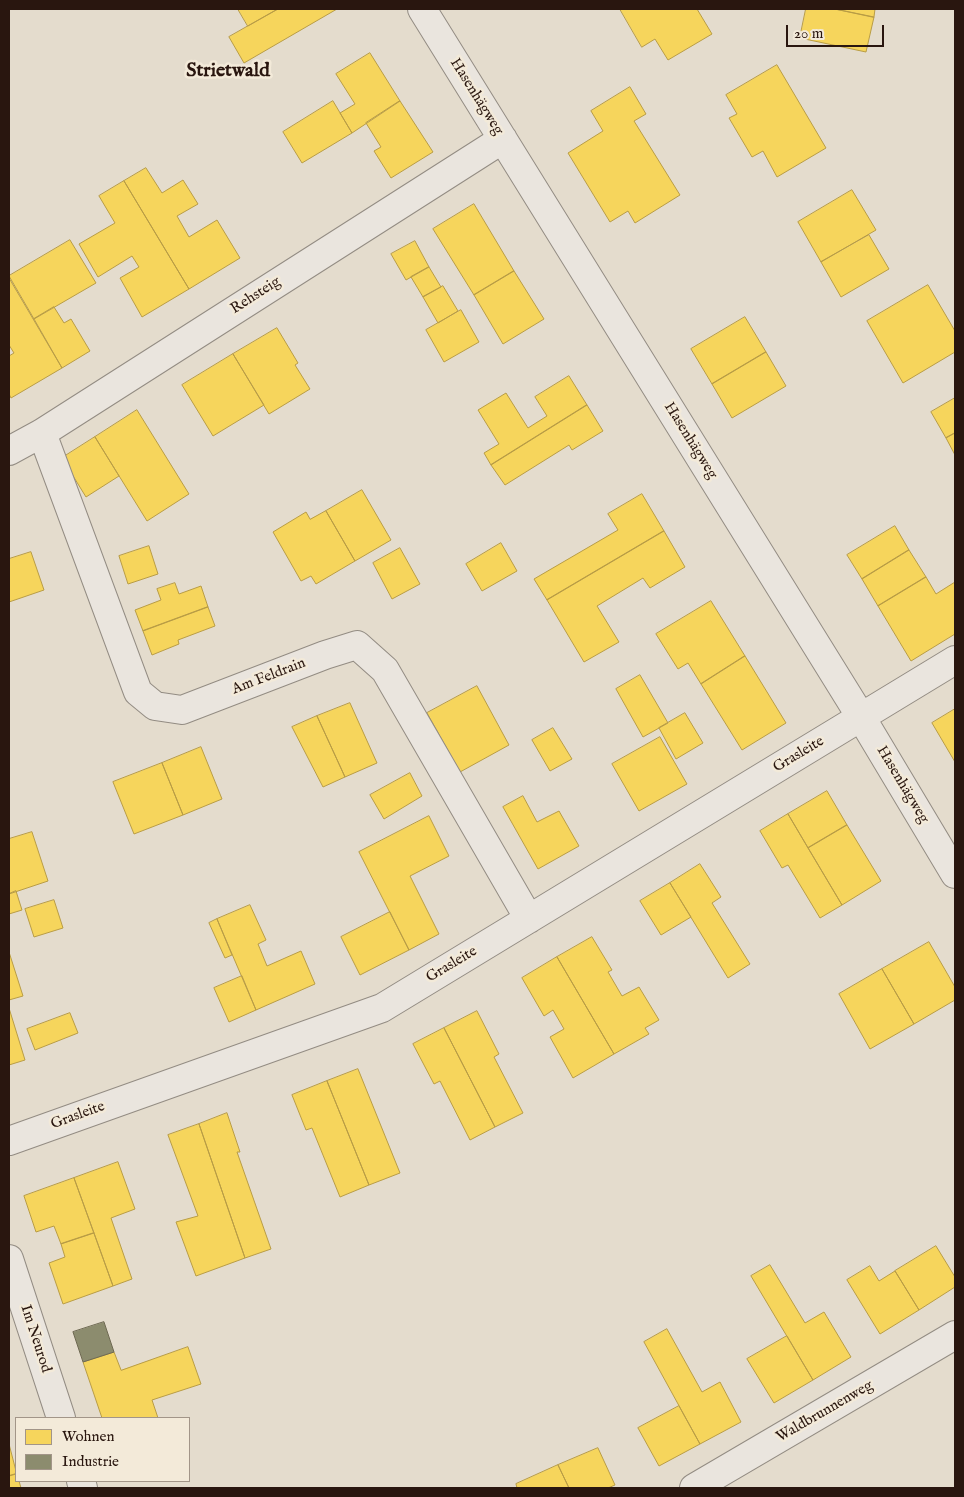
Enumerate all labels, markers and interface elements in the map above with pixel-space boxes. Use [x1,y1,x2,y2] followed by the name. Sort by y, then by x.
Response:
[789,15,886,47] scale bar
[794,24,823,43] text: 20 m
[445,55,507,139] street label: Hasenhägweg
[186,60,270,84] district label: Strietwald
[228,273,284,319] street label: Rehsteig
[659,399,721,483] street label: Hasenhägweg
[230,655,308,699] street label: Am Feldrain
[770,733,828,777] street label: Grasleite
[872,743,932,827] street label: Hasenhägweg
[423,943,481,987] street label: Grasleite
[49,1098,107,1134] street label: Grasleite
[16,1303,54,1375] street label: Im Neurod
[773,1377,877,1447] street label: Waldbrunnenweg
[15,1417,190,1482] legend
[62,1427,114,1446] text: Wohnen
[62,1452,119,1471] text: Industrie

